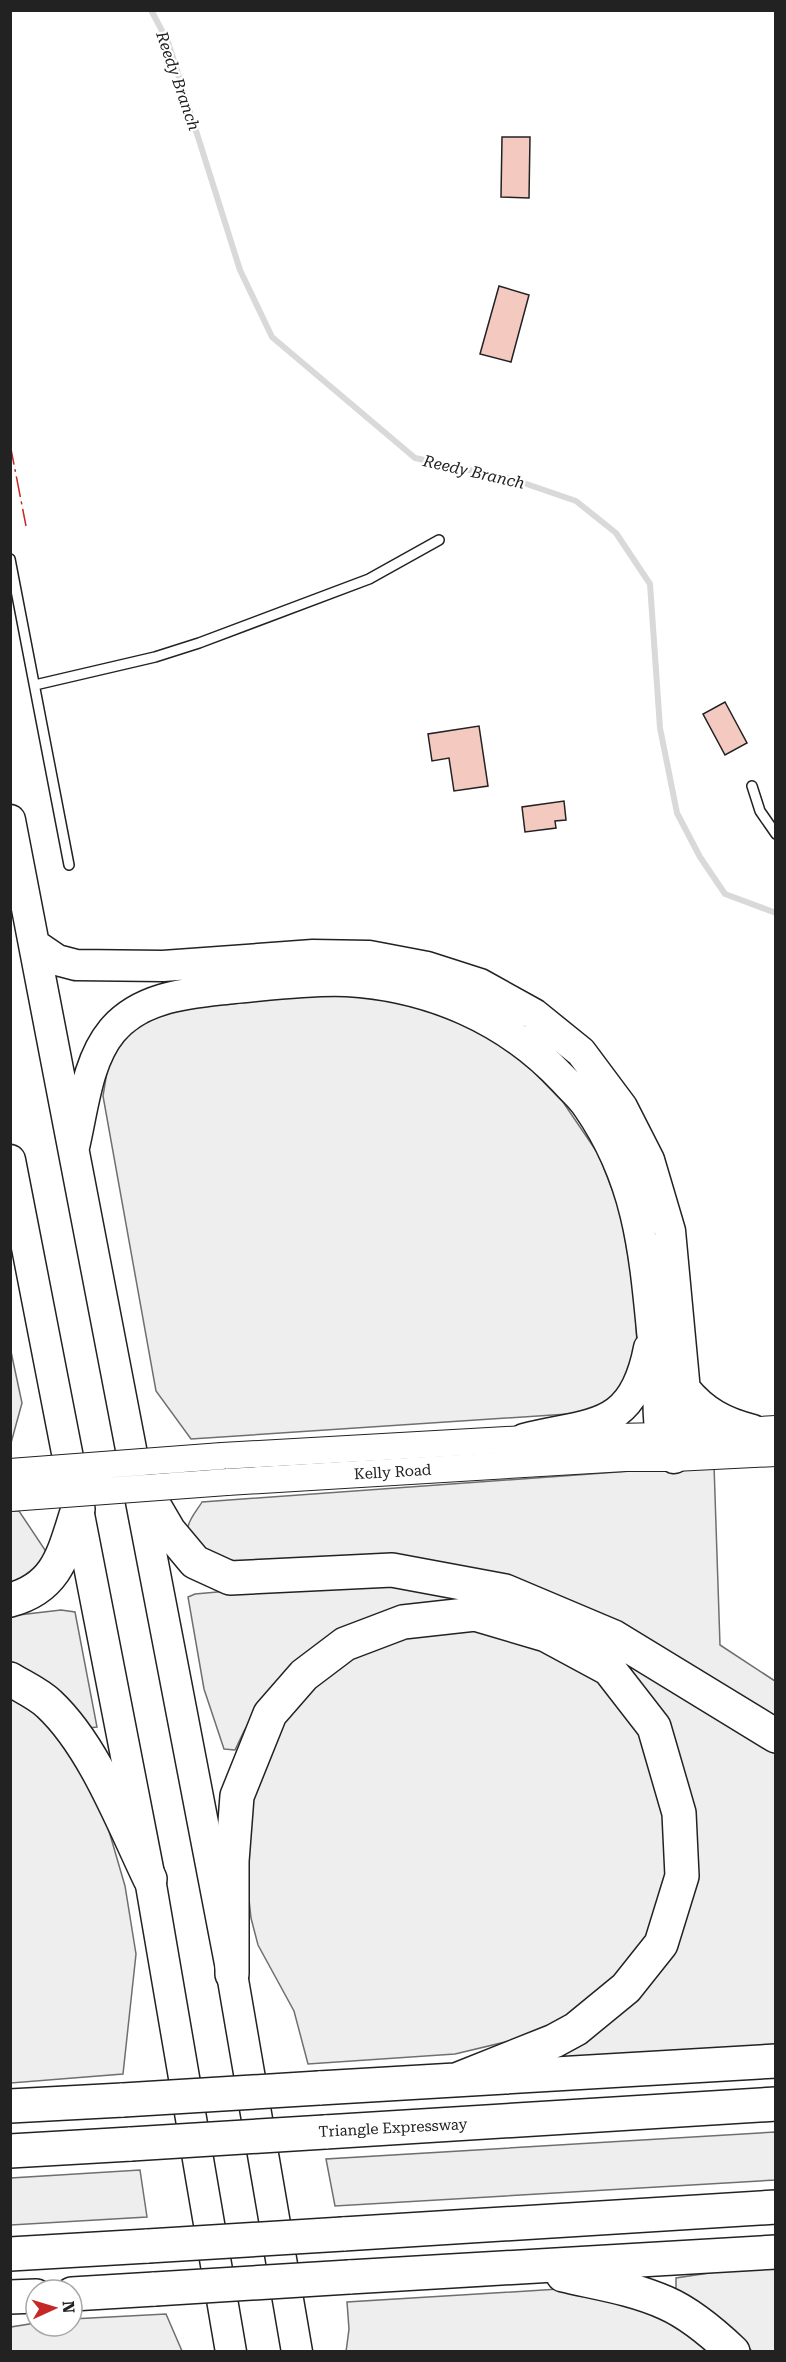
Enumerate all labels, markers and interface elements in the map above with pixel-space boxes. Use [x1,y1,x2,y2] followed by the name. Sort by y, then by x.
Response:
[152,28,204,133] water label: Reedy Branch
[420,451,527,493] water label: Reedy Branch
[353,1461,432,1483] street label: Kelly Road
[318,2115,468,2141] street label: Triangle Expressway
[24,2278,84,2338] north arrow
[59,2300,78,2314] text: N

